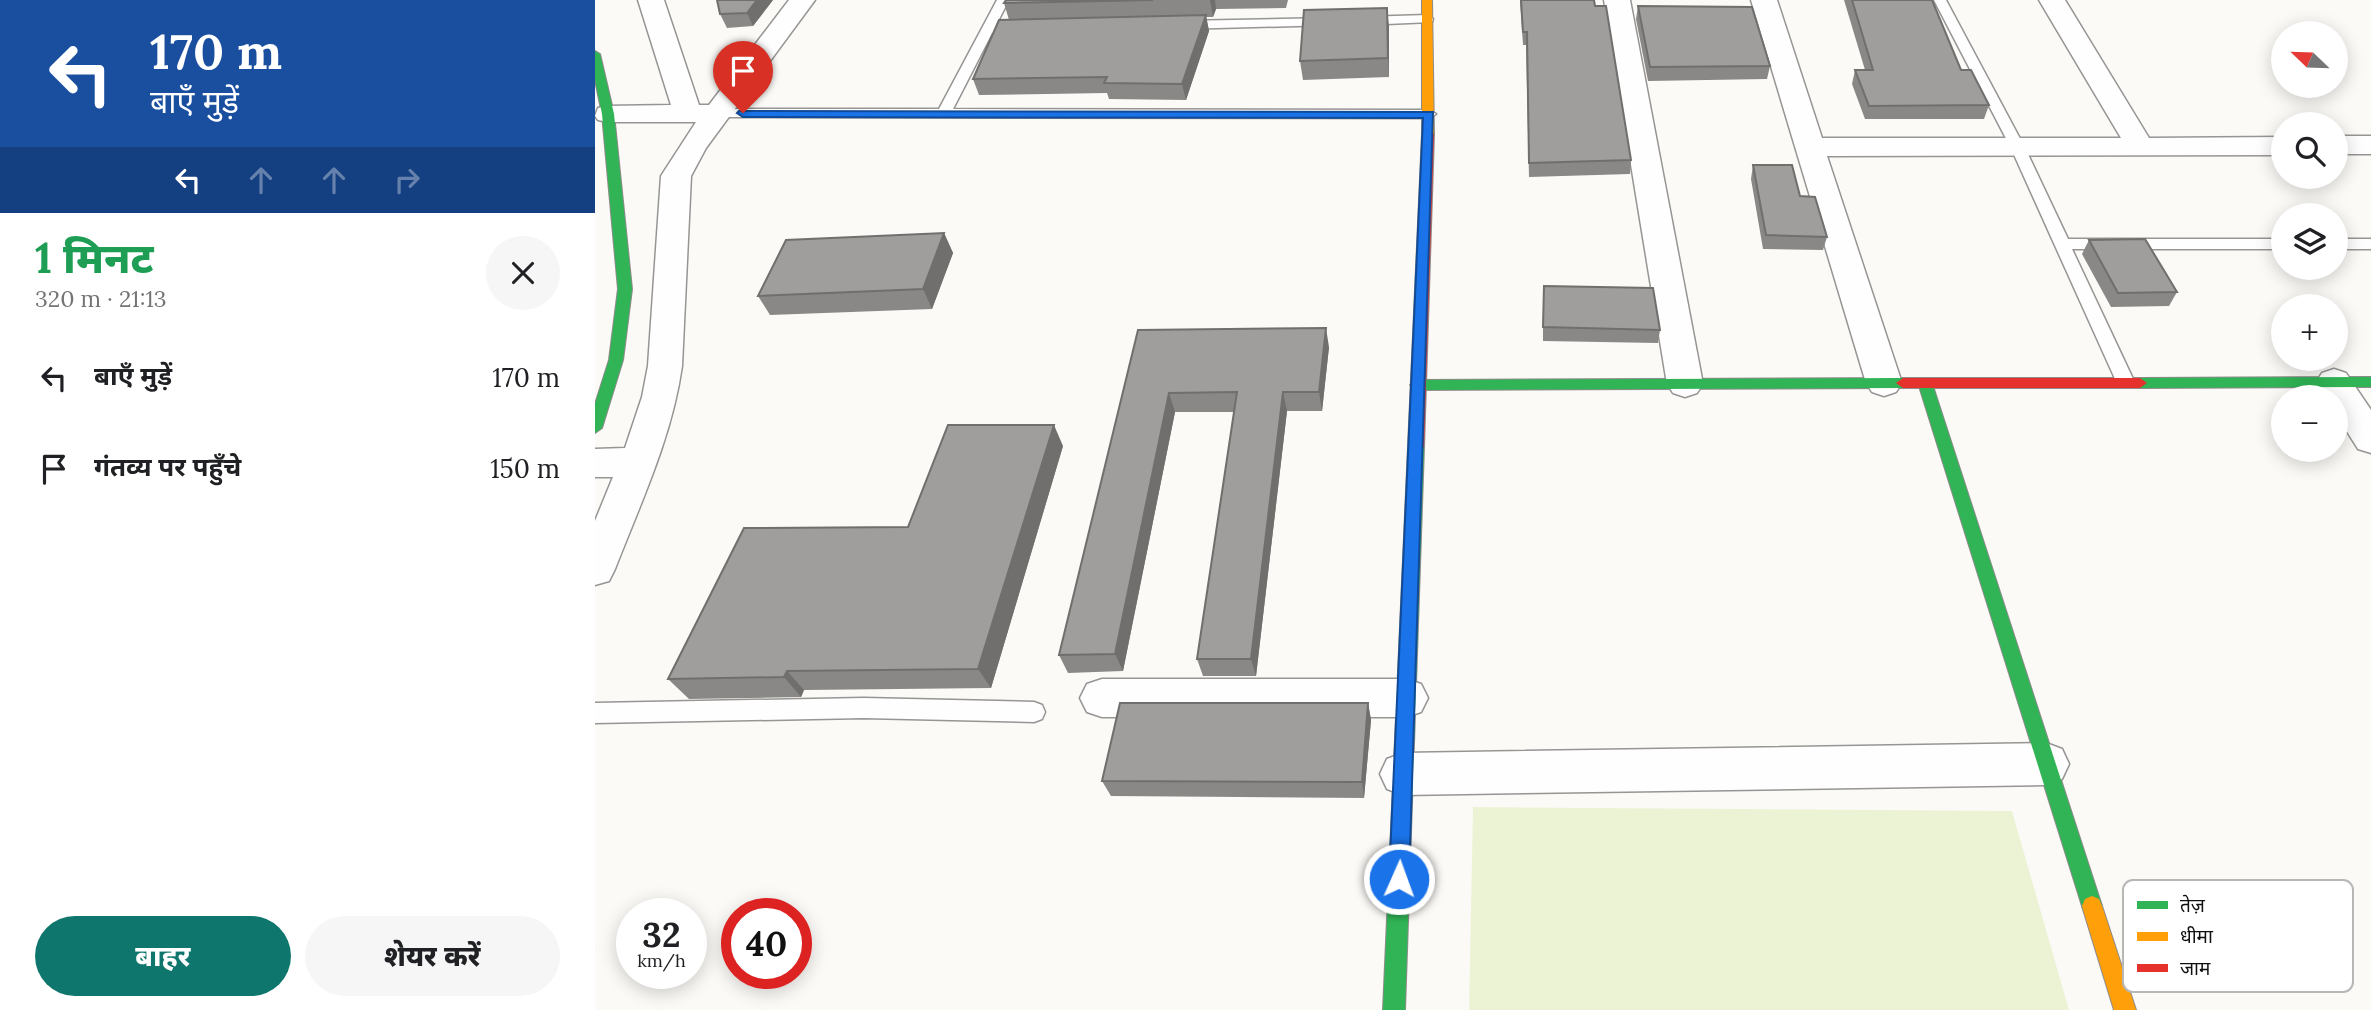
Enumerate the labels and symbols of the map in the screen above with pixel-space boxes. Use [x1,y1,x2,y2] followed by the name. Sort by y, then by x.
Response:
[2271,21,2349,98] north arrow
[713,41,773,113] pin
[1362,842,1436,916] position arrow
[2123,880,2353,992] legend
[2180,893,2206,917] text: तेज़
[721,898,812,989] speed limit sign: 40
[2180,924,2214,948] text: धीमा
[2180,956,2211,980] text: जाम

